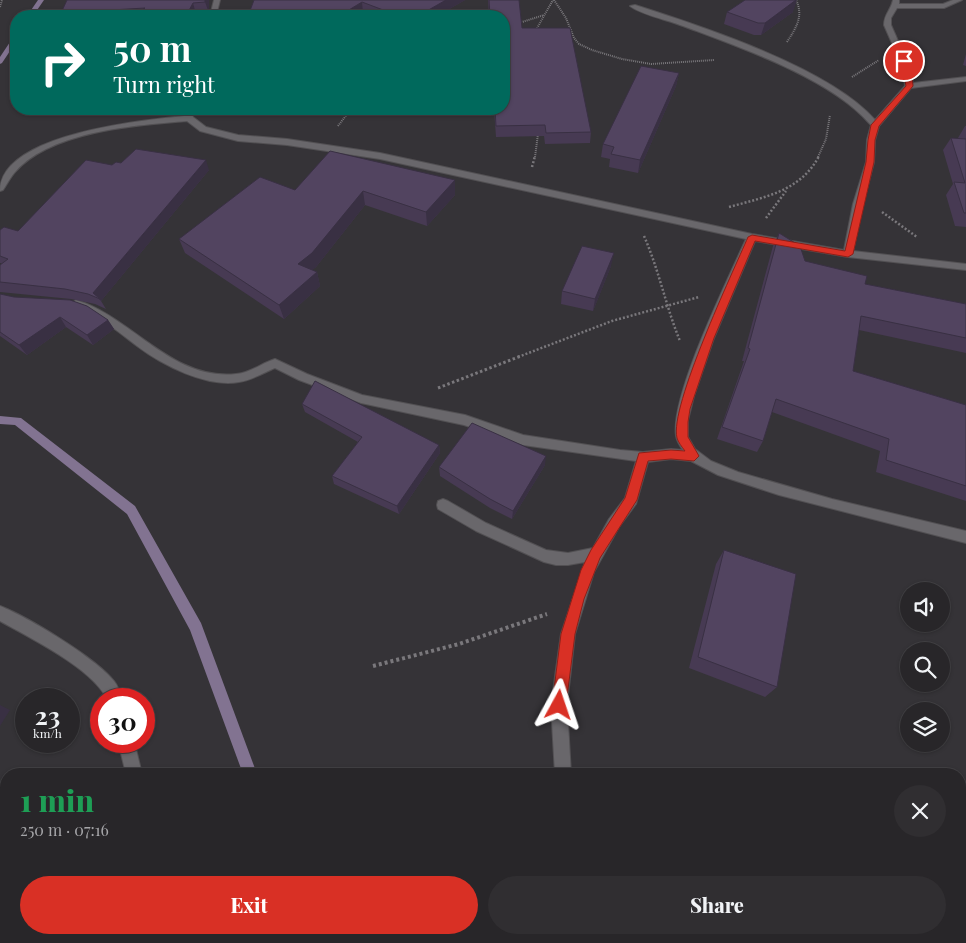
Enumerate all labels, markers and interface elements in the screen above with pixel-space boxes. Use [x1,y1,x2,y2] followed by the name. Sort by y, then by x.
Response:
[113,24,191,71] text: 50 m
[30,30,95,95] icon: right
[883,40,925,82] pin
[890,47,918,75] icon: arrive
[113,69,215,99] text: Turn right
[900,582,950,752] map controls
[900,582,950,632] button: sound
[900,642,950,692] button: search
[532,678,584,730] position arrow
[90,688,155,753] speed limit sign: 30
[35,698,60,731] text: 23
[900,702,950,752] button: layers
[33,725,62,741] text: km/h
[20,780,94,820] text: 1 min
[894,785,946,837] button: close
[20,819,109,840] text: 250 m · 07:16
[20,876,478,934] button: Exit
[488,876,946,934] button: Share

